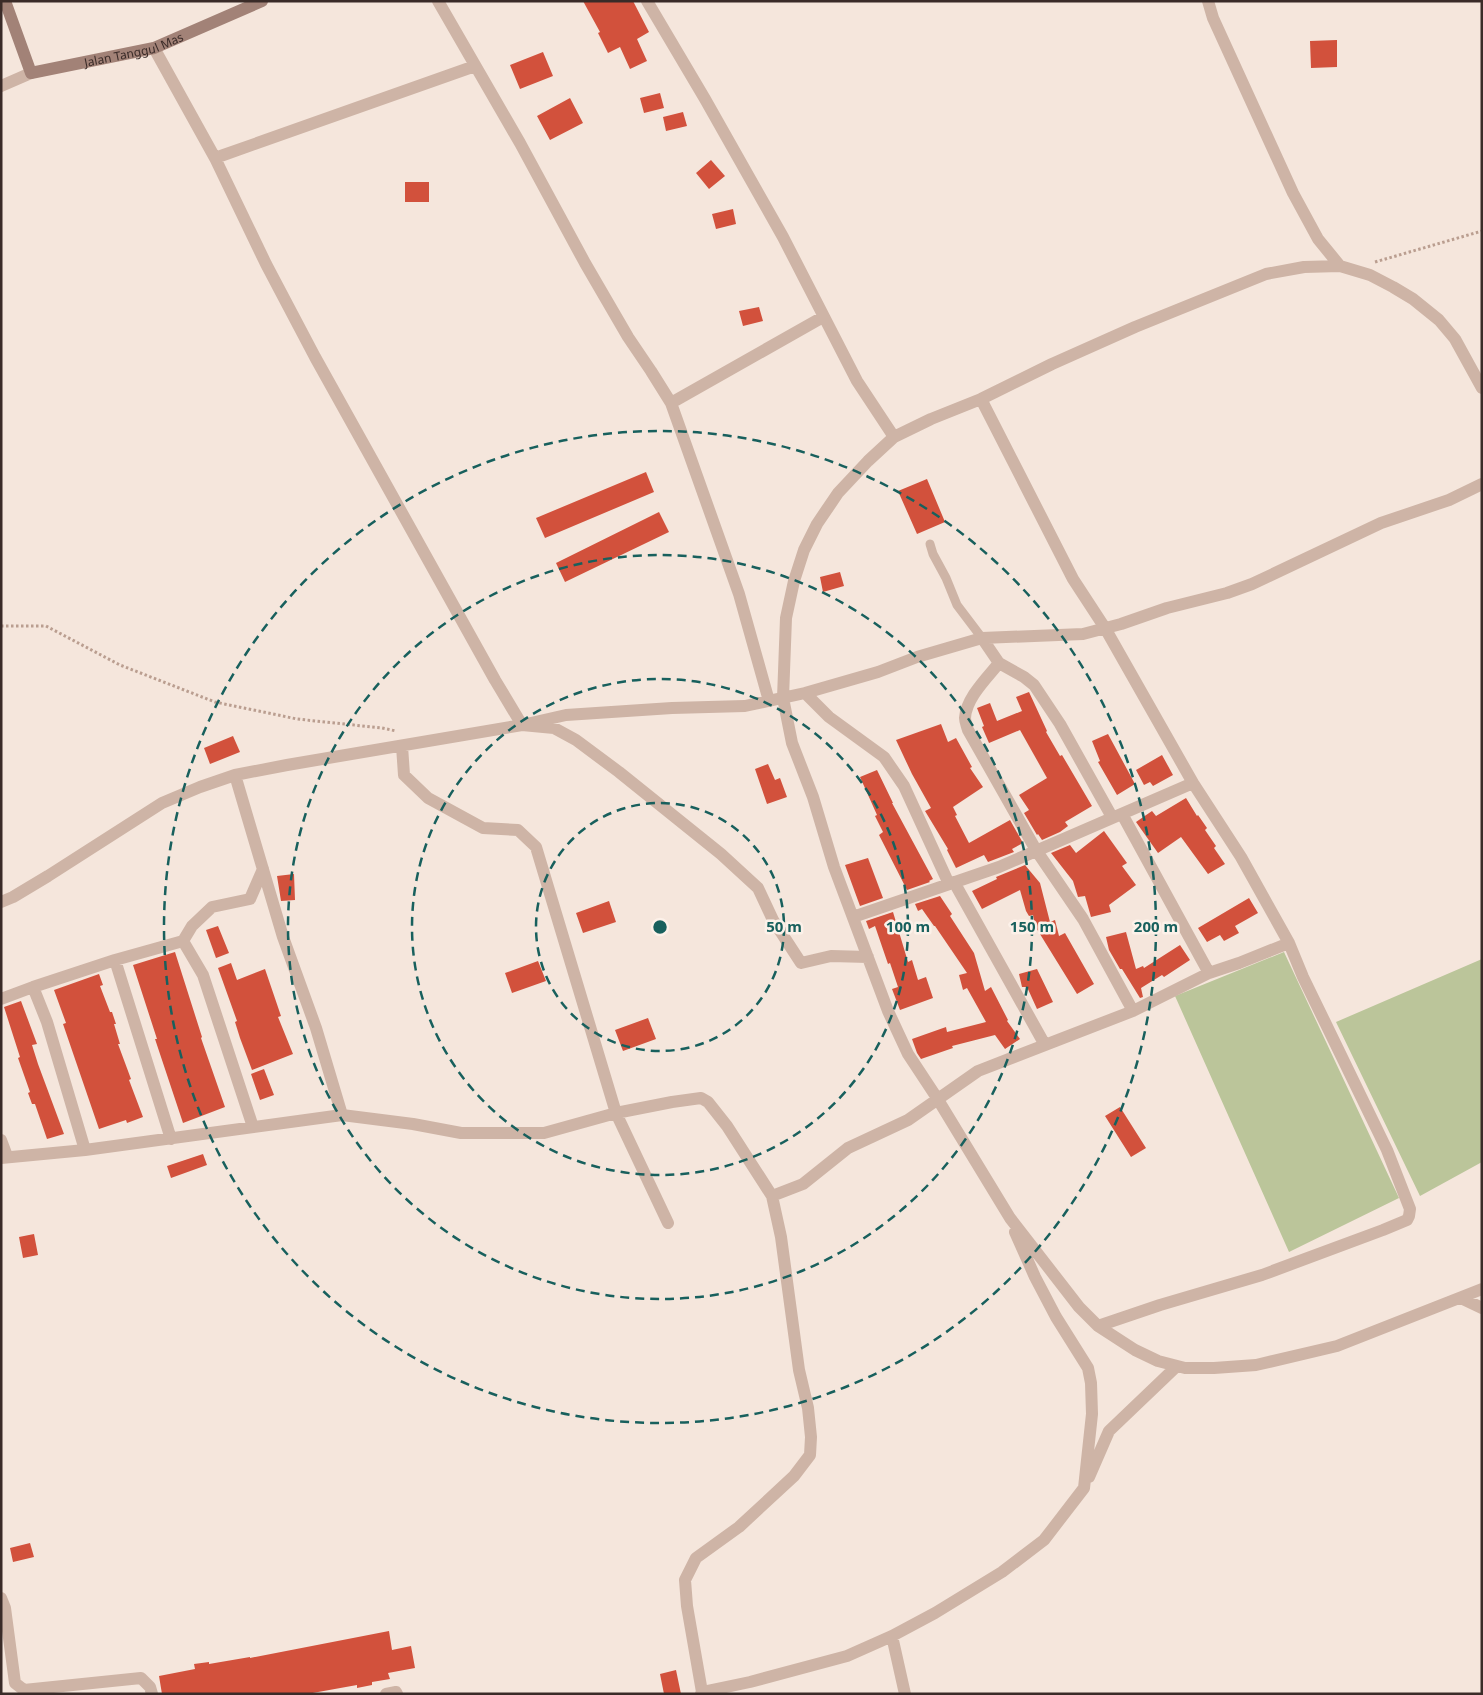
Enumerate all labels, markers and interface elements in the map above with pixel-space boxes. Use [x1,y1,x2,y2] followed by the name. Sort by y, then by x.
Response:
[82,28,186,71] street label: Jalan Tanggul Mas
[766,916,802,936] text: 50 m
[886,916,930,936] text: 100 m
[1010,916,1054,936] text: 150 m
[1134,916,1178,936] text: 200 m
[651,918,669,936] centre of rings

